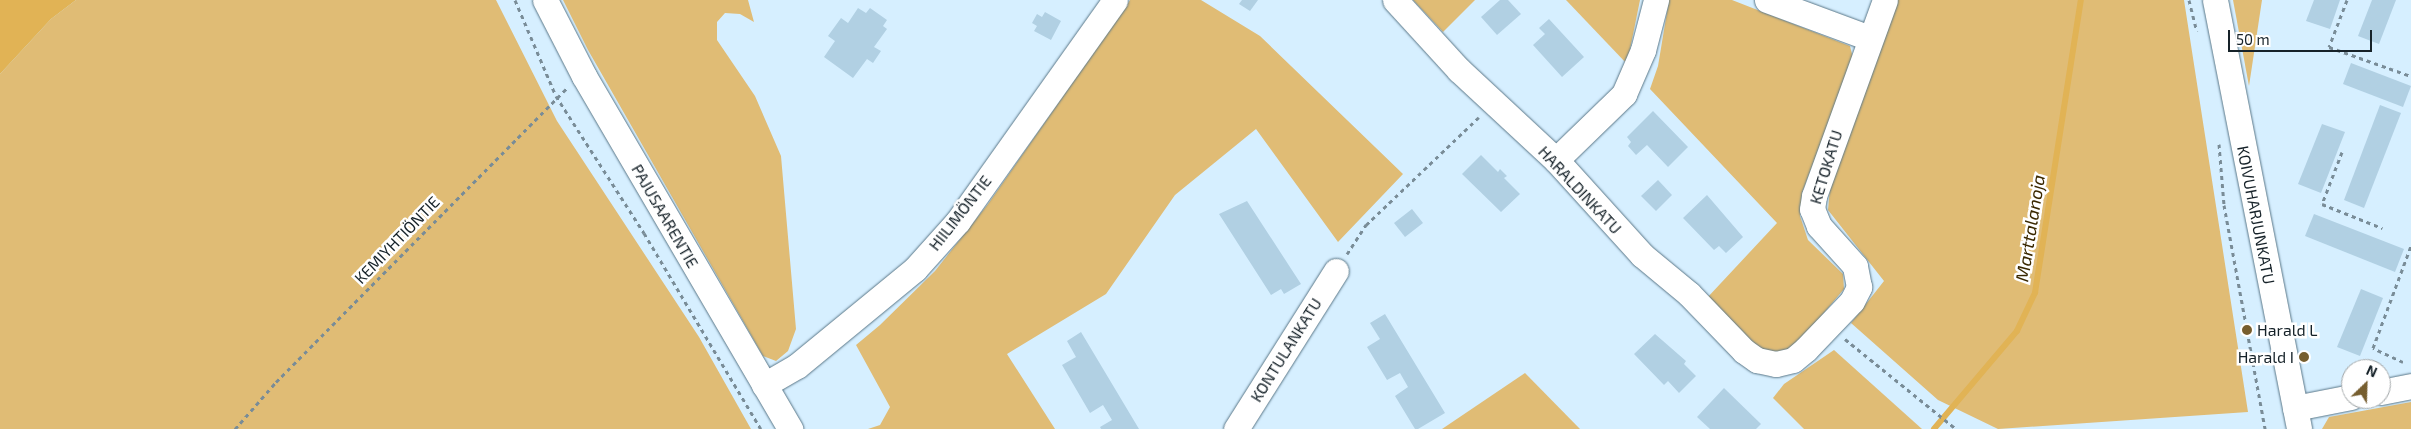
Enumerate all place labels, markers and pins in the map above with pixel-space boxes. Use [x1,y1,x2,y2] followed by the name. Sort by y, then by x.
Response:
[2257,320,2317,340] place label: Harald L
[2241,324,2253,336] marker: Harald L
[2238,347,2294,367] place label: Harald I
[2298,351,2310,363] marker: Harald I

